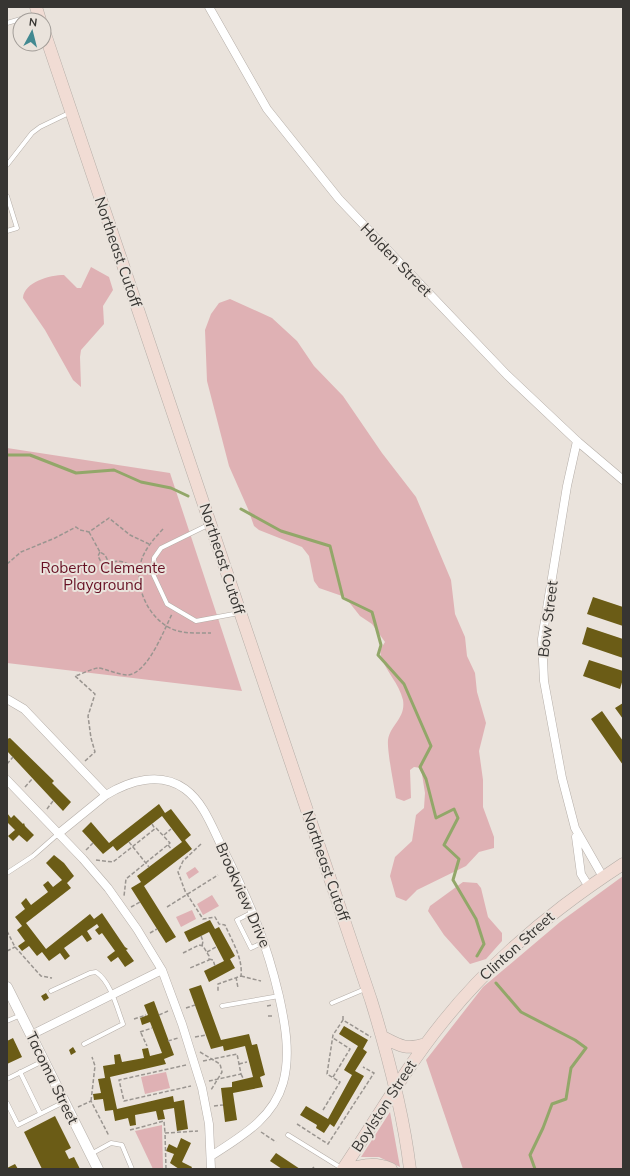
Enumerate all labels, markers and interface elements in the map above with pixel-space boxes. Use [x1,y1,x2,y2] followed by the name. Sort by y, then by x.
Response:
[12,12,52,52] north arrow
[28,15,38,30] text: N
[91,194,147,310] street label: Northeast Cutoff
[357,219,436,300] street label: Holden Street
[196,501,250,618] street label: Northeast Cutoff
[41,558,165,594] park label: Roberto Clemente Playground
[533,580,562,658] street label: Bow Street
[299,808,355,924] street label: Northeast Cutoff
[212,839,275,950] street label: Brookview Drive
[475,907,558,984] street label: Clinton Street
[22,1029,83,1127] street label: Tacoma Street
[347,1056,420,1155] street label: Boylston Street

